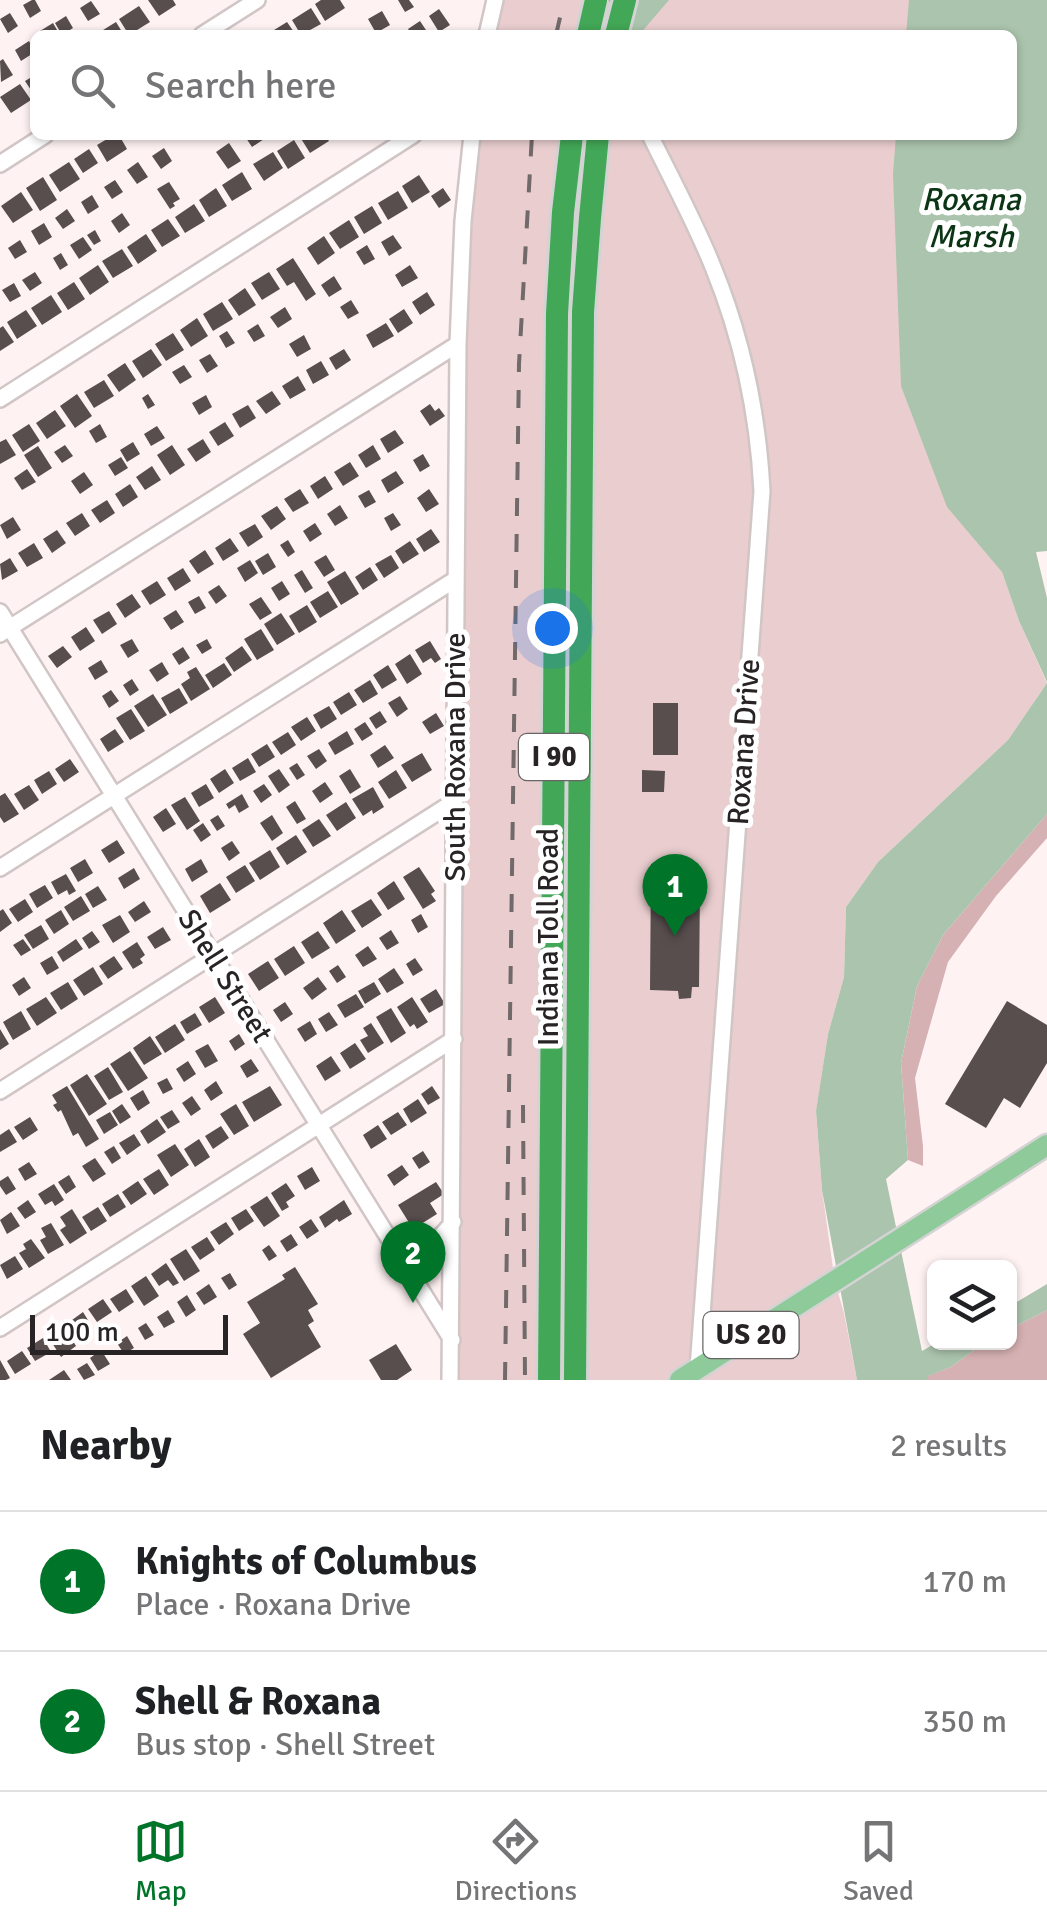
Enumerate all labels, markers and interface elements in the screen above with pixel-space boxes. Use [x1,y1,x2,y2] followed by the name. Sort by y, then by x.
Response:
[30,30,1017,140] search box
[65,58,120,113] icon: search
[145,62,337,109] text: Search here
[921,180,1021,256] water label: Roxana Marsh
[527,603,578,654] your location
[437,633,474,881] street label: South Roxana Drive
[720,658,768,826] street label: Roxana Drive
[519,734,589,780] road number: I 90
[530,828,567,1046] street label: Indiana Toll Road
[642,854,708,936] pin: 1
[170,903,280,1049] street label: Shell Street
[380,1220,446,1303] pin: 2
[927,1260,1017,1350] map controls
[927,1260,1017,1350] button: layers
[30,1310,228,1354] scale bar
[704,1312,798,1358] road number: US 20
[45,1315,119,1349] text: 100 m
[40,1420,172,1471] text: Nearby
[890,1426,1007,1465] text: 2 results
[135,1538,477,1585] text: Knights of Columbus
[64,1562,81,1601] text: 1
[923,1562,1007,1601] text: 170 m
[135,1585,411,1624] text: Place · Roxana Drive
[135,1678,381,1725] text: Shell & Roxana
[64,1702,81,1741] text: 2
[923,1702,1007,1741] text: 350 m
[135,1725,435,1764] text: Bus stop · Shell Street
[133,1814,188,1908] tab: Map
[455,1814,577,1908] tab: Directions
[843,1814,914,1908] tab: Saved

